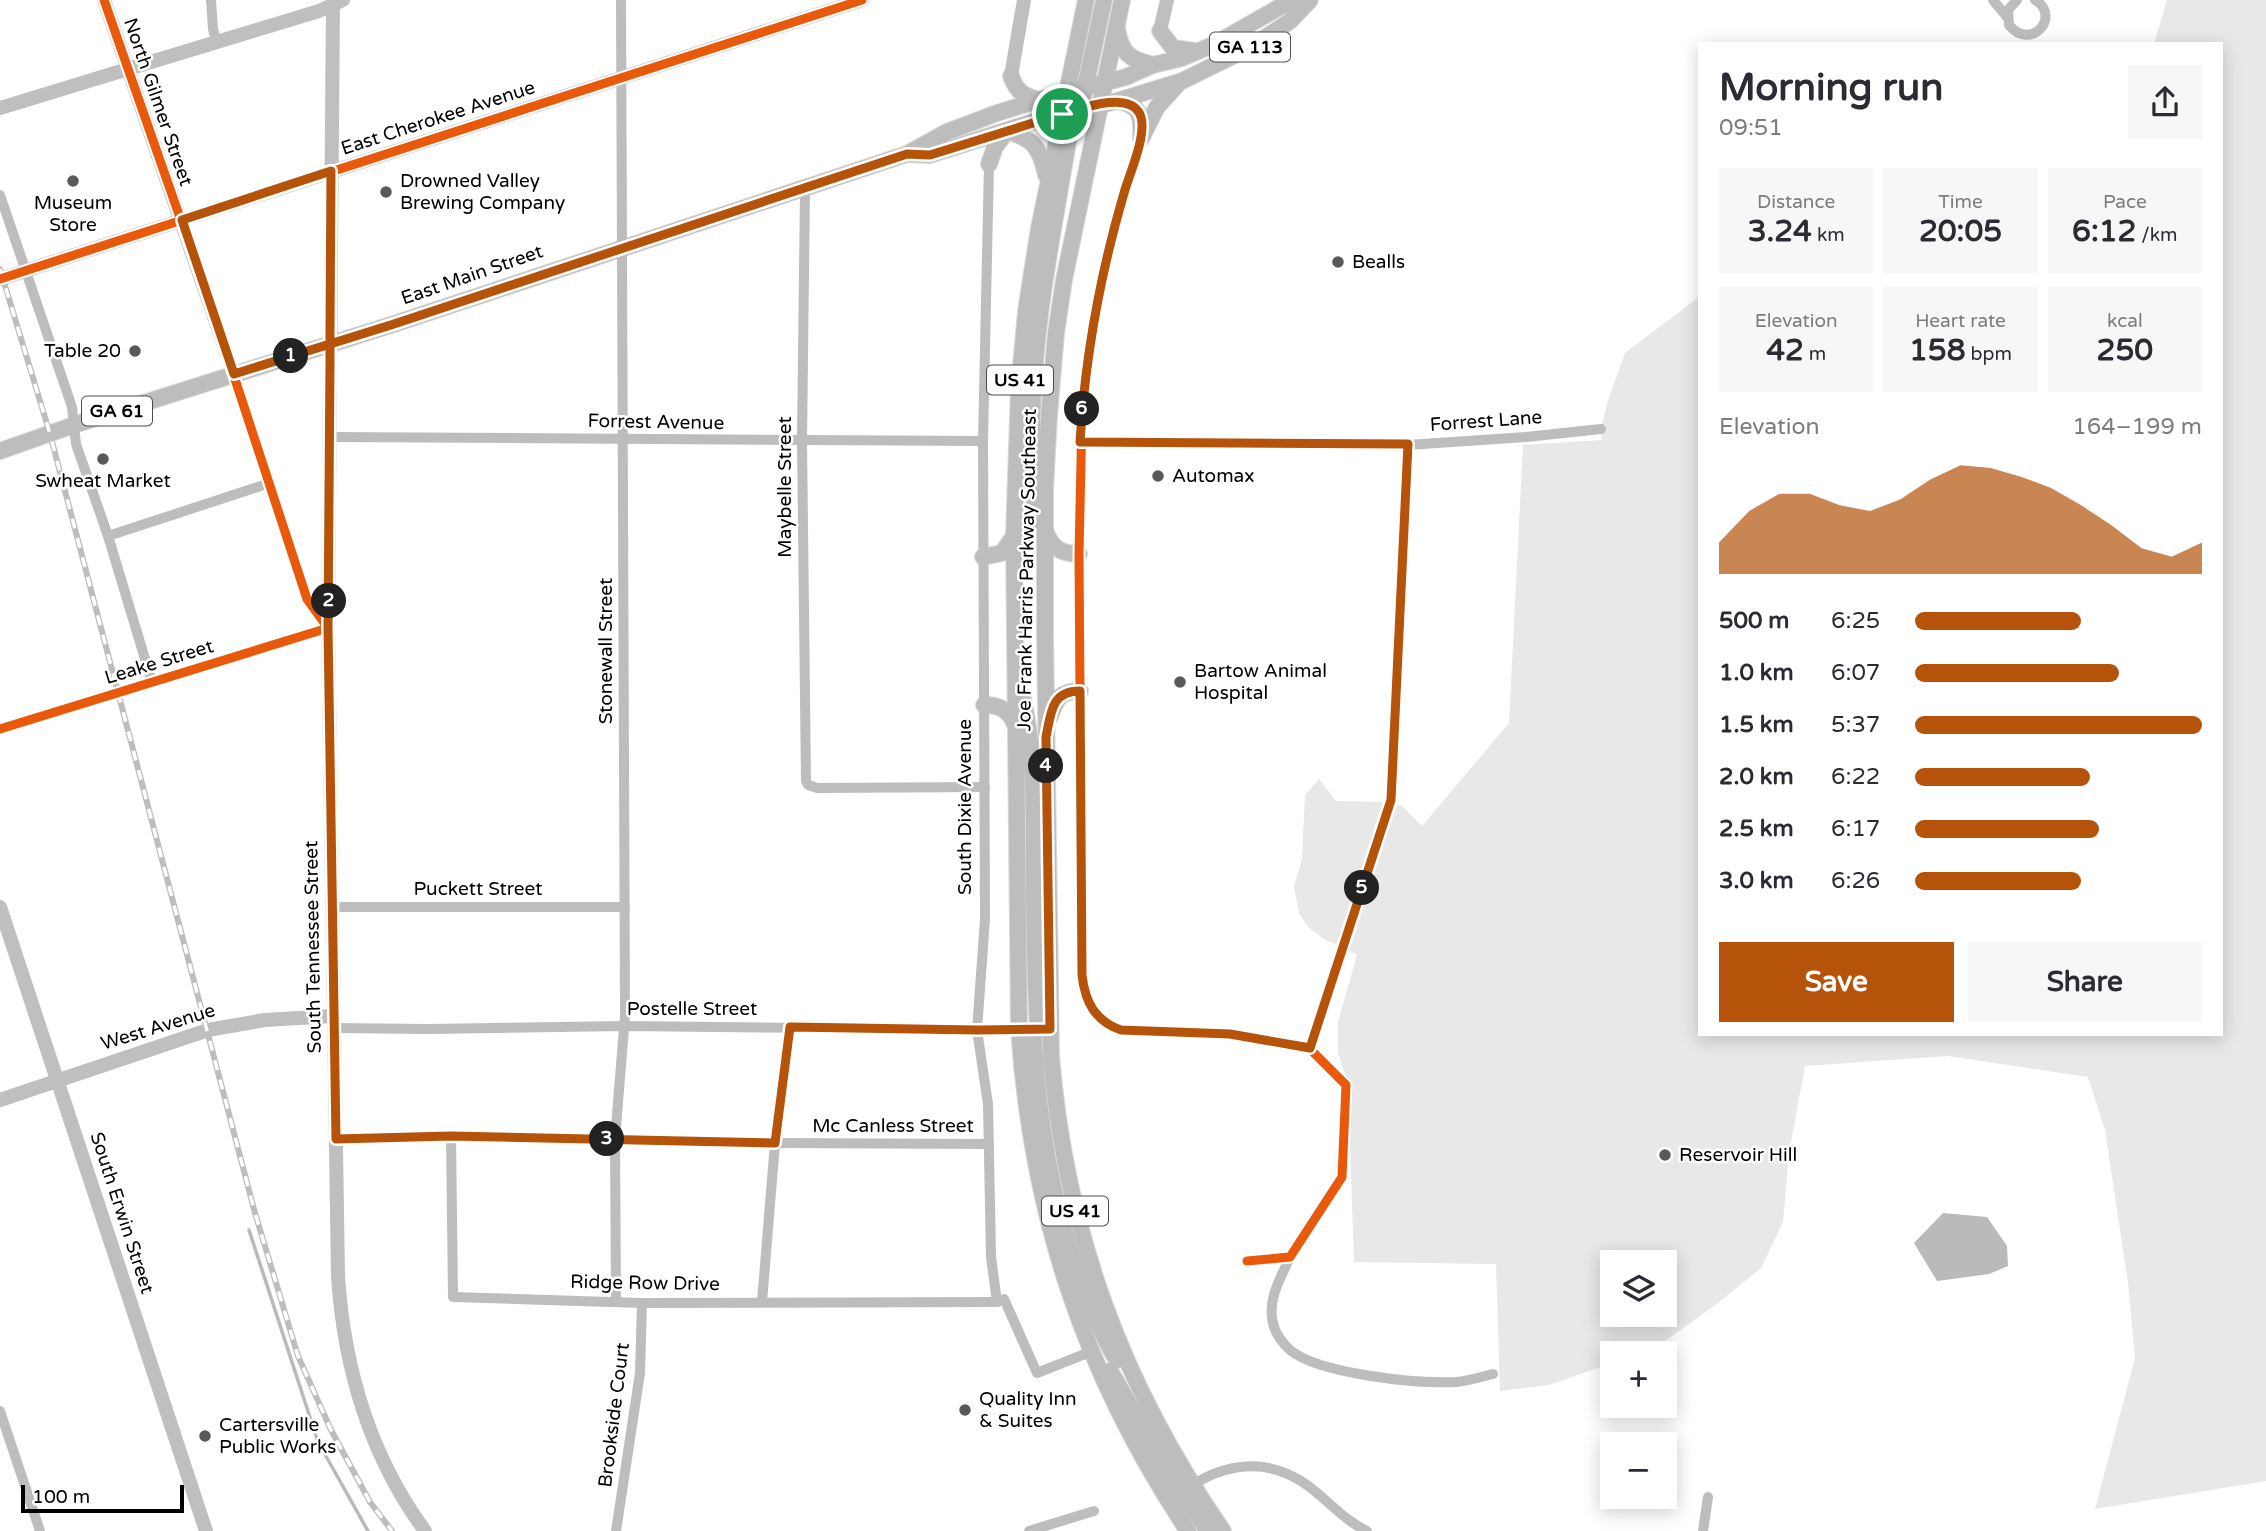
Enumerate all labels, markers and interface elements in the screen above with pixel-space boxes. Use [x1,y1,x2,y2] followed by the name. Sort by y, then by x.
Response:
[119,15,197,189] street label: North Gilmer Street
[1210,32,1290,62] road number: GA 113
[1719,65,1943,111] text: Morning run
[2128,65,2202,139] button: share
[338,76,538,160] street label: East Cherokee Avenue
[1032,84,1092,144] pin
[1043,95,1081,133] icon: arrive
[1719,114,1783,142] text: 09:51
[400,170,565,214] place label: Drowned Valley Brewing Company
[65,173,81,189] marker: Museum Store
[378,184,394,200] marker: Drowned Valley Brewing Company
[1757,191,1835,213] text: Distance
[1938,191,1983,213] text: Time
[2103,191,2147,213] text: Pace
[34,192,112,236] place label: Museum Store
[1748,213,1812,250] text: 3.24
[1919,213,2002,250] text: 20:05
[2072,213,2136,250] text: 6:12
[1812,224,1845,246] text: km
[2136,224,2178,246] text: /km
[398,240,546,310] street label: East Main Street
[1352,251,1405,273] place label: Bealls
[1330,254,1346,270] marker: Bealls
[1755,310,1838,332] text: Elevation
[1915,310,2006,332] text: Heart rate
[2107,310,2143,332] text: kcal
[1766,332,1804,369] text: 42
[1909,332,1966,369] text: 158
[2097,332,2153,369] text: 250
[274,338,308,374] pin: 1
[44,340,121,362] place label: Table 20
[127,343,143,359] marker: Table 20
[1804,343,1826,365] text: m
[1966,343,2012,365] text: bpm
[285,344,296,366] text: 1
[987,366,1053,394] road number: US 41
[1064,392,1100,426] pin: 6
[82,396,152,426] road number: GA 61
[1076,397,1087,419] text: 6
[1429,406,1543,436] street label: Forrest Lane
[1013,408,1041,732] street label: Joe Frank Harris Parkway Southeast
[588,410,724,434] street label: Forrest Avenue
[1719,413,1820,441] text: Elevation
[2072,413,2202,441] text: 164–199 m
[774,416,796,558] street label: Maybelle Street
[95,451,111,467] marker: Swheat Market
[1172,465,1255,487] place label: Automax
[1150,468,1166,484] marker: Automax
[35,470,171,492] place label: Swheat Market
[595,578,617,724] street label: Stonewall Street
[312,584,346,618] pin: 2
[323,589,334,611] text: 2
[1719,607,1789,635] text: 500 m
[1831,607,1880,635] text: 6:25
[102,635,216,689] street label: Leake Street
[1719,659,1794,687] text: 1.0 km
[1831,659,1880,687] text: 6:07
[1194,660,1327,704] place label: Bartow Animal Hospital
[1172,674,1188,690] marker: Bartow Animal Hospital
[1719,711,1794,739] text: 1.5 km
[1831,711,1880,739] text: 5:37
[954,719,976,895] street label: South Dixie Avenue
[1028,748,1064,784] pin: 4
[1040,754,1051,776] text: 4
[1719,763,1794,791] text: 2.0 km
[1831,763,1880,791] text: 6:22
[1719,815,1794,843] text: 2.5 km
[1831,815,1880,843] text: 6:17
[300,841,326,1053] street label: South Tennessee Street
[1719,867,1794,895] text: 3.0 km
[1831,867,1880,895] text: 6:26
[1344,870,1380,906] pin: 5
[1356,876,1367,898] text: 5
[413,878,543,900] street label: Puckett Street
[1719,942,1954,1022] button: Save
[1968,942,2202,1022] button: Share
[627,998,757,1020] street label: Postelle Street
[98,999,218,1055] street label: West Avenue
[812,1115,974,1137] street label: Mc Canless Street
[590,1122,624,1156] pin: 3
[601,1127,612,1149] text: 3
[86,1129,158,1297] street label: South Erwin Street
[1679,1144,1797,1166] place label: Reservoir Hill
[1657,1147,1673,1163] marker: Reservoir Hill
[1042,1196,1108,1226] road number: US 41
[1600,1250,1677,1509] map controls
[1600,1250,1677,1327] button: layers
[570,1271,720,1295] street label: Ridge Row Drive
[594,1341,634,1489] street label: Brookside Court
[1600,1341,1677,1418] button: +
[979,1388,1077,1432] place label: Quality Inn & Suites
[957,1402,973,1418] marker: Quality Inn & Suites
[219,1414,336,1458] place label: Cartersville Public Works
[197,1428,213,1444] marker: Cartersville Public Works
[1600,1432,1677,1509] button: −
[21,1482,184,1514] scale bar
[32,1486,90,1508] text: 100 m

